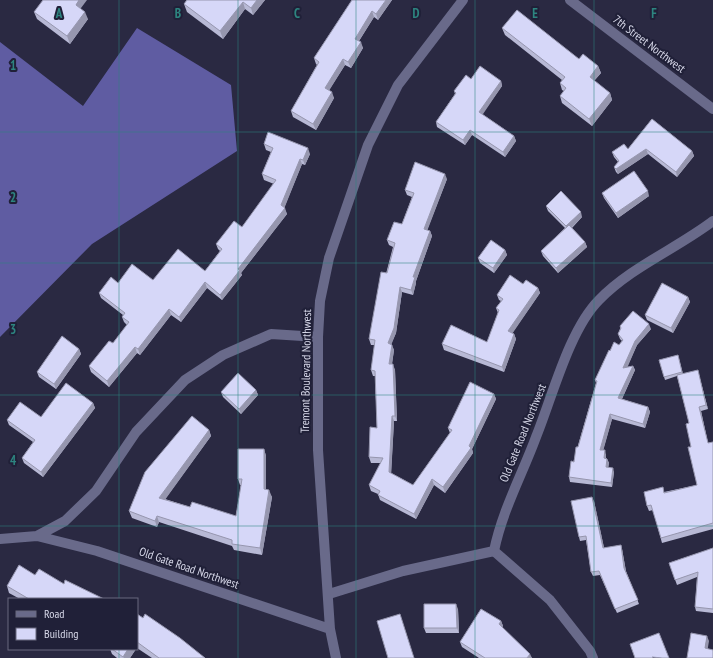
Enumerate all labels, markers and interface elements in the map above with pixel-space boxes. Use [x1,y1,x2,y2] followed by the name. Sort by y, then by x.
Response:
[55,5,63,22] text: A
[175,5,181,22] text: B
[294,5,300,22] text: C
[413,5,420,22] text: D
[532,5,538,22] text: E
[651,5,657,22] text: F
[610,11,689,76] street label: 7th Street Northwest
[10,57,16,74] text: 1
[10,189,16,206] text: 2
[297,308,314,433] street label: Tremont Boulevard Northwest
[10,321,16,338] text: 3
[496,381,549,484] street label: Old Gate Road Northwest
[10,452,17,469] text: 4
[137,543,242,592] street label: Old Gate Road Northwest
[8,598,138,650] legend
[44,606,64,621] text: Road
[44,626,79,641] text: Building

